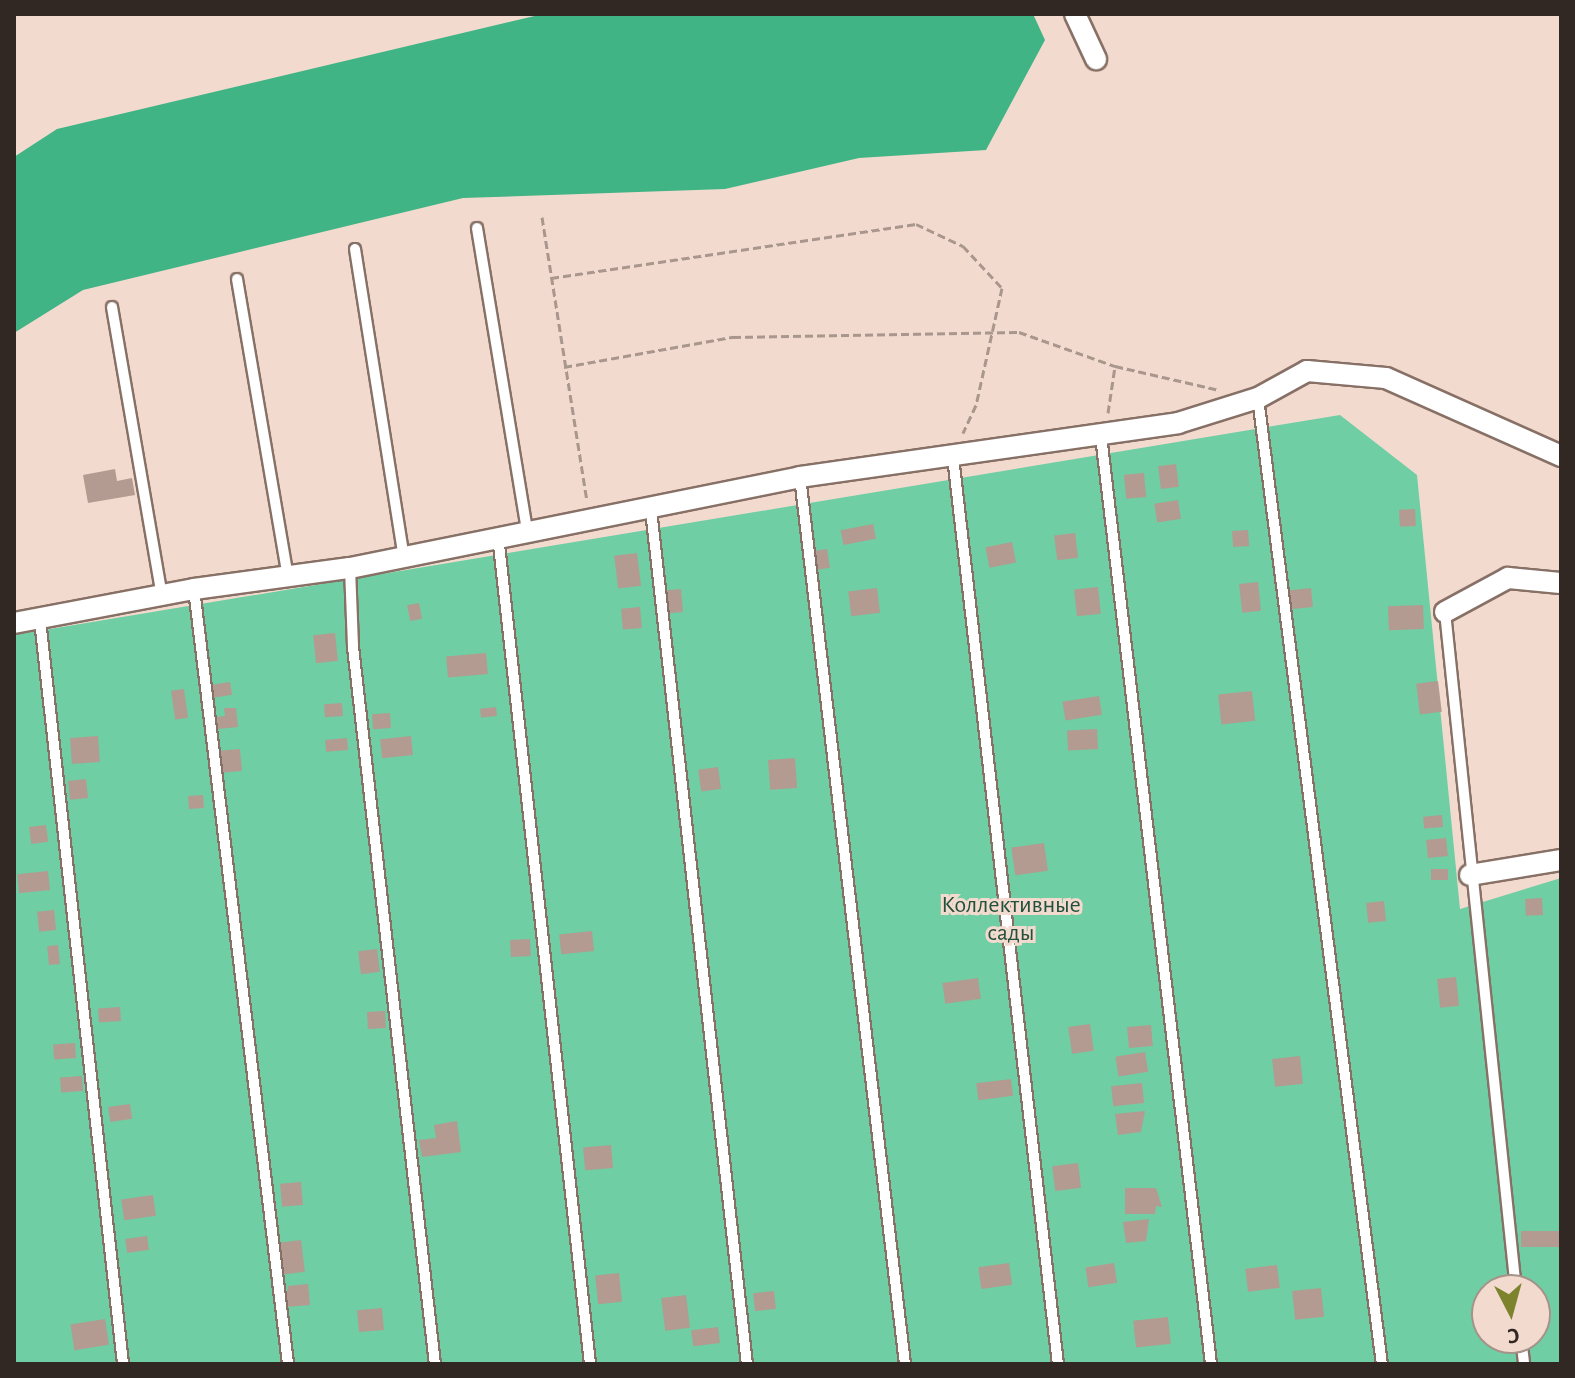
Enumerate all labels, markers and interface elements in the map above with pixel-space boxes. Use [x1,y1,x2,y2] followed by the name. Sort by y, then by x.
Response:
[941,892,1081,948] park label: Коллективные сады
[1471,1274,1551,1354] north arrow
[1506,1324,1521,1347] text: С

